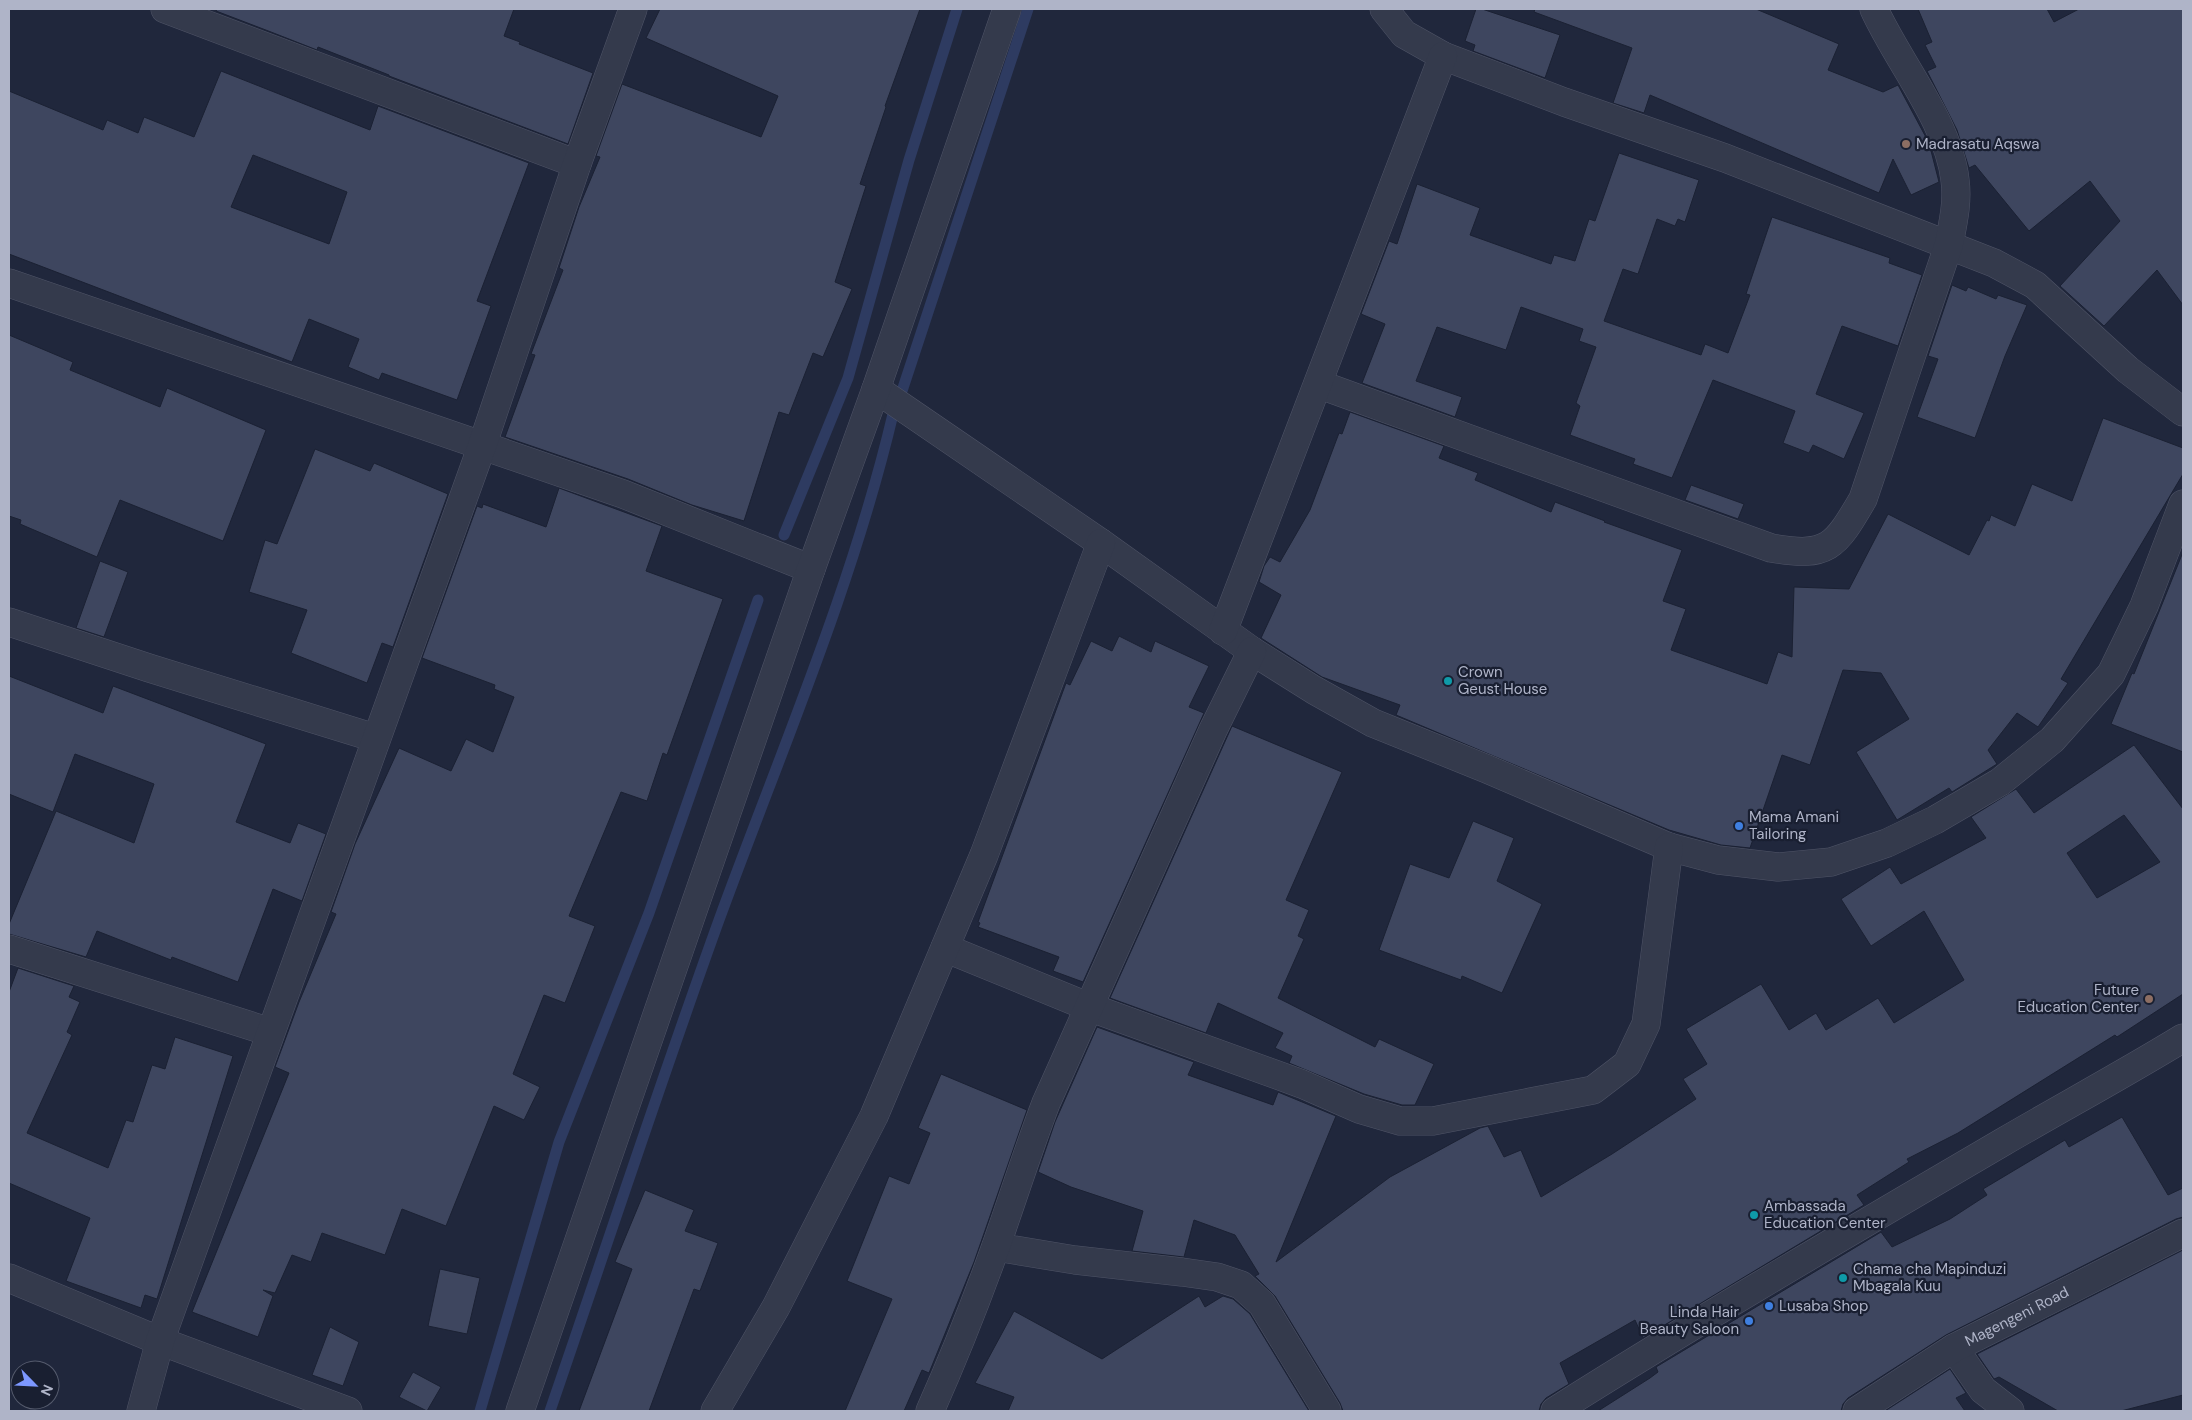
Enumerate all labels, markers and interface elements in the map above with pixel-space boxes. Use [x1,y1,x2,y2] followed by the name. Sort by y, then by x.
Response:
[1916,134,2039,154] place label: Madrasatu Aqswa
[1900,138,1912,150] marker: Madrasatu Aqswa
[1458,662,1547,699] place label: Crown Geust House
[1442,675,1454,687] marker: Crown Geust House
[1749,807,1839,844] place label: Mama Amani Tailoring
[1733,820,1745,832] marker: Mama Amani Tailoring
[2017,980,2139,1017] place label: Future Education Center
[2143,993,2155,1005] marker: Future Education Center
[1764,1196,1886,1233] place label: Ambassada Education Center
[1748,1209,1760,1221] marker: Ambassada Education Center
[1853,1259,2006,1296] place label: Chama cha Mapinduzi Mbagala Kuu
[1837,1272,1849,1284] marker: Chama cha Mapinduzi Mbagala Kuu
[1962,1282,2072,1351] street label: Magengeni Road
[1779,1296,1868,1316] place label: Lusaba Shop
[1763,1300,1775,1312] marker: Lusaba Shop
[1640,1302,1739,1339] place label: Linda Hair Beauty Saloon
[1743,1315,1755,1327] marker: Linda Hair Beauty Saloon
[10,1360,60,1410] north arrow
[37,1382,57,1399] text: N

